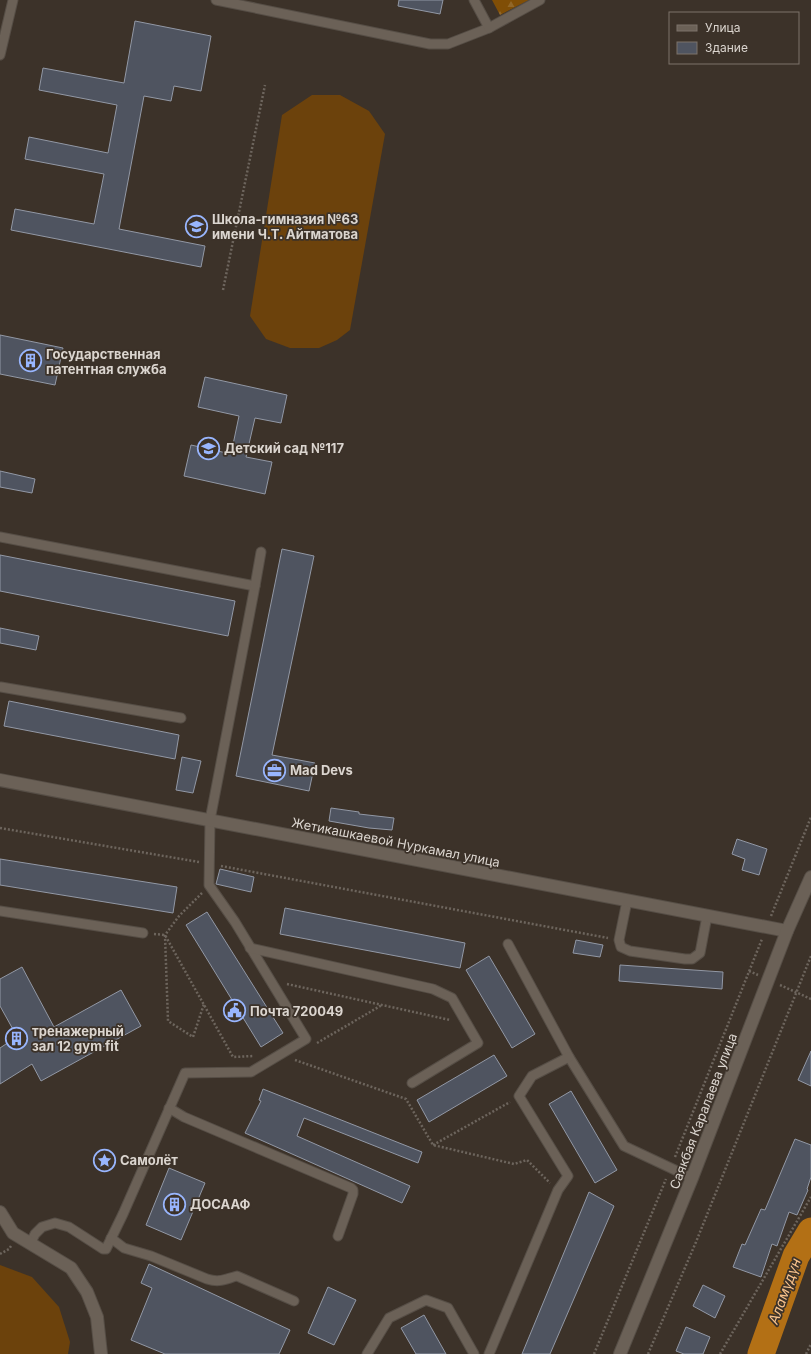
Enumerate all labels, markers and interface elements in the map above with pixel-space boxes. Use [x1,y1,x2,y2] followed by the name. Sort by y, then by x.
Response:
[669,12,799,64] legend
[705,20,740,35] text: Улица
[705,40,748,55] text: Здание
[212,211,358,242] place label: Школа-гимназия №63 имени Ч.Т. Айтматова
[184,213,210,239] school or university icon: Школа-гимназия №63 имени Ч.Т. Айтматова
[46,346,166,377] place label: Государственная патентная служба
[17,348,43,374] building icon: Государственная патентная служба
[196,435,222,461] school or university icon: Детский сад №117
[224,440,344,456] place label: Детский сад №117
[262,757,288,783] office icon: Mad Devs
[290,762,353,778] place label: Mad Devs
[291,814,501,870] street label: Жетикашкаевой Нуркамал улица
[221,998,247,1024] public building icon: Почта 720049
[250,1003,343,1019] place label: Почта 720049
[32,1023,124,1054] place label: тренажерный зал 12 gym fit
[3,1025,29,1051] building icon: тренажерный зал 12 gym fit
[666,1031,740,1191] street label: Саякбая Каралаева улица
[92,1147,118,1173] place icon: Самолёт
[120,1152,178,1168] place label: Самолёт
[162,1191,188,1217] building icon: ДОСААФ
[190,1196,251,1212] place label: ДОСААФ
[764,1256,804,1327] water label: Аламүдүн

